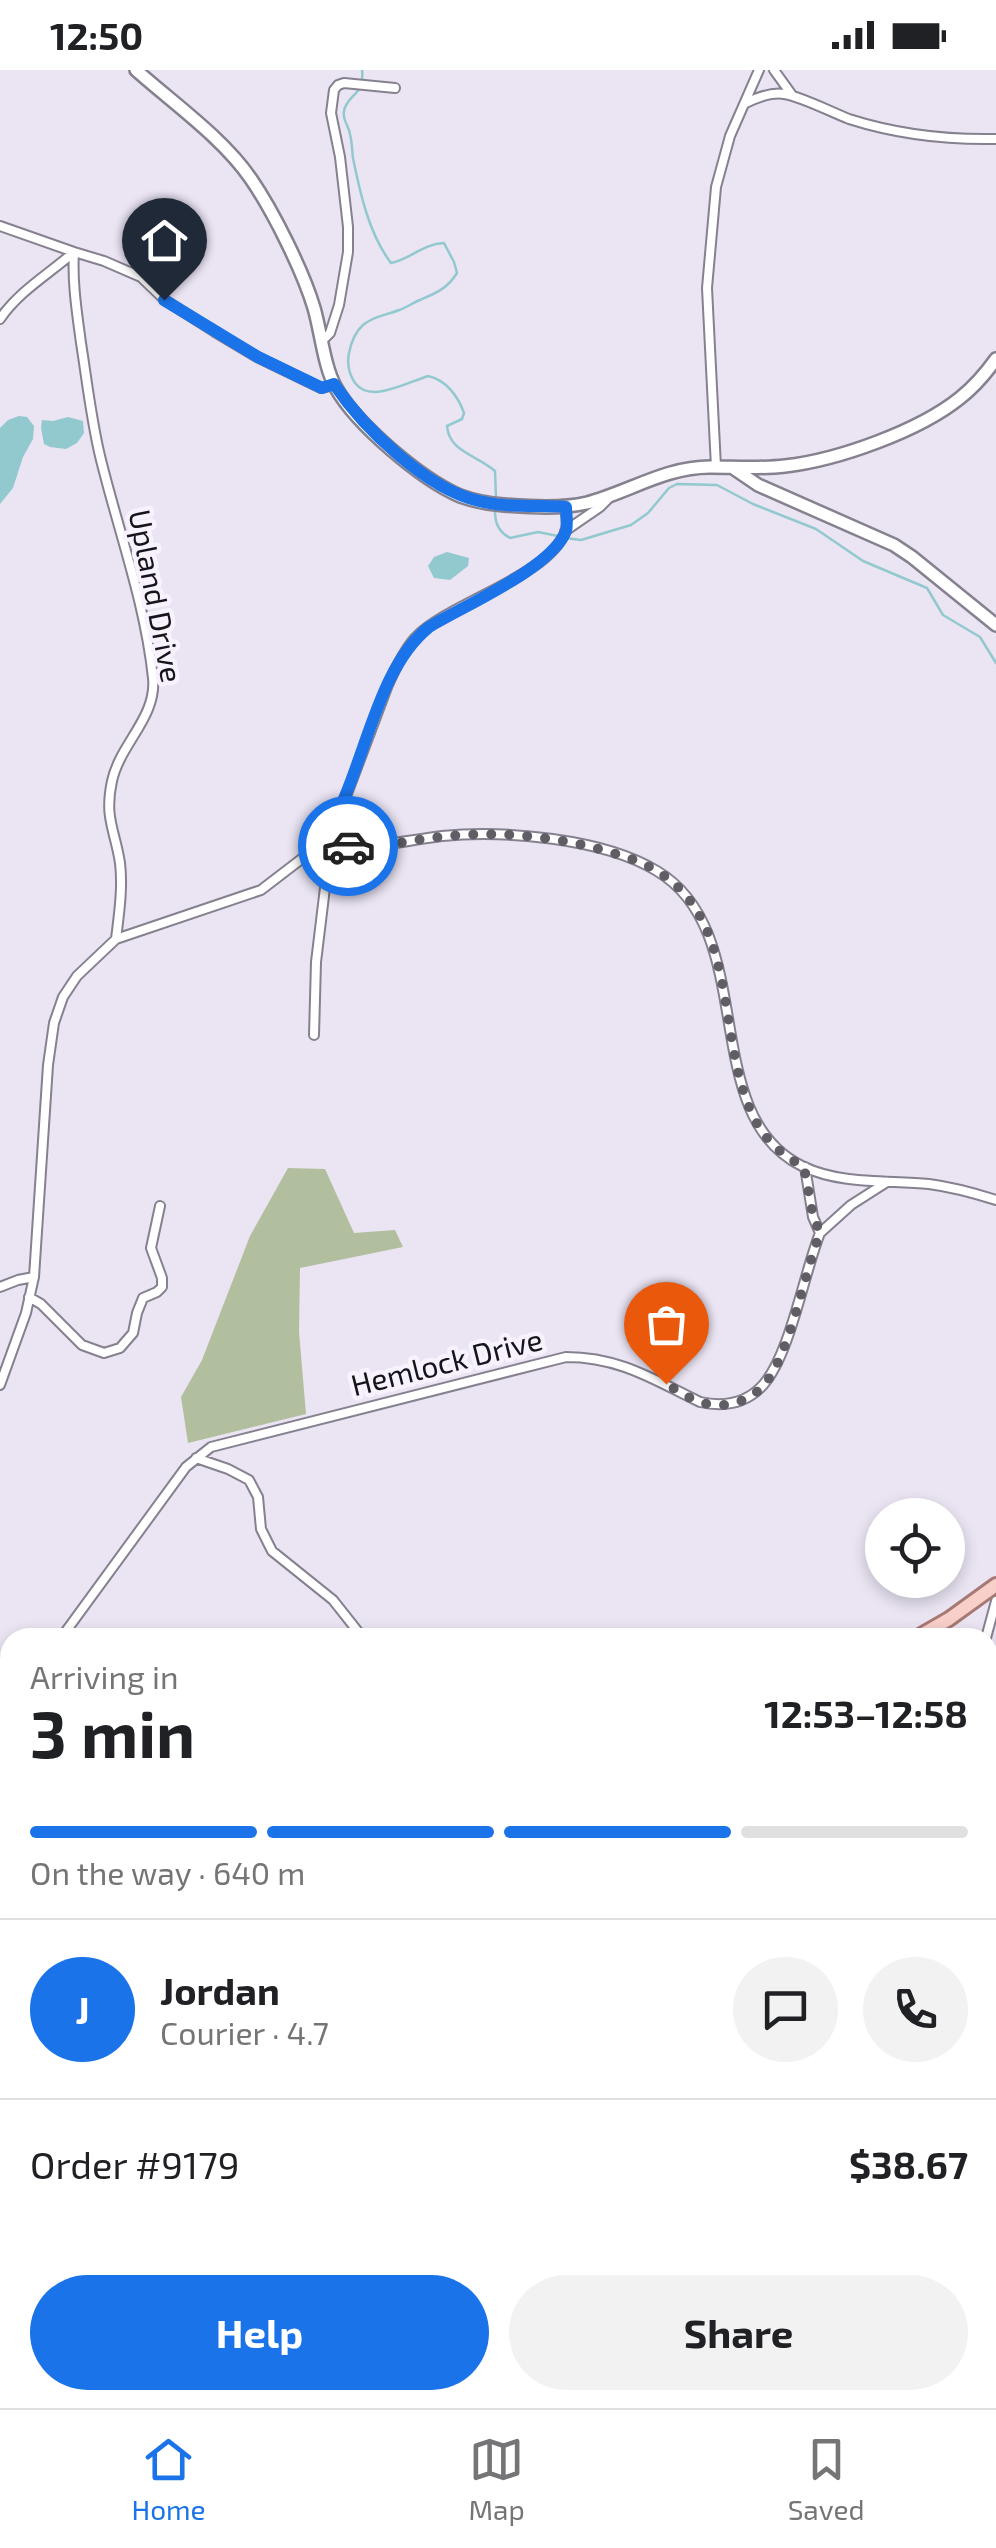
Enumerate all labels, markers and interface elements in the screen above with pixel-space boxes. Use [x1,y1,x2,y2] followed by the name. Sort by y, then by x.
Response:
[50,12,143,58] text: 12:50
[122,198,207,301] pin
[137,213,192,268] icon: home
[123,506,191,685] street label: Upland Drive
[298,796,398,896] courier
[321,819,376,874] icon: car
[624,1282,709,1385] pin
[639,1297,694,1352] icon: bag
[347,1320,546,1402] street label: Hemlock Drive
[865,1498,965,1598] map controls
[865,1498,965,1598] button: locate
[30,1657,179,1695] text: Arriving in
[764,1690,968,1736] text: 12:53–12:58
[30,1693,195,1771] text: 3 min
[30,1853,305,1891] text: On the way · 640 m
[733,1957,838,2062] button: chat
[863,1957,968,2062] button: phone
[160,1967,280,2013] text: Jordan
[75,1986,90,2032] text: J
[160,2013,329,2051] text: Courier · 4.7
[30,2141,239,2187] text: Order #9179
[849,2141,968,2187] text: $38.67
[30,2275,489,2390] button: Help
[509,2275,968,2390] button: Share
[131,2432,206,2526] tab: Home
[469,2432,525,2526] tab: Map
[788,2432,865,2526] tab: Saved

